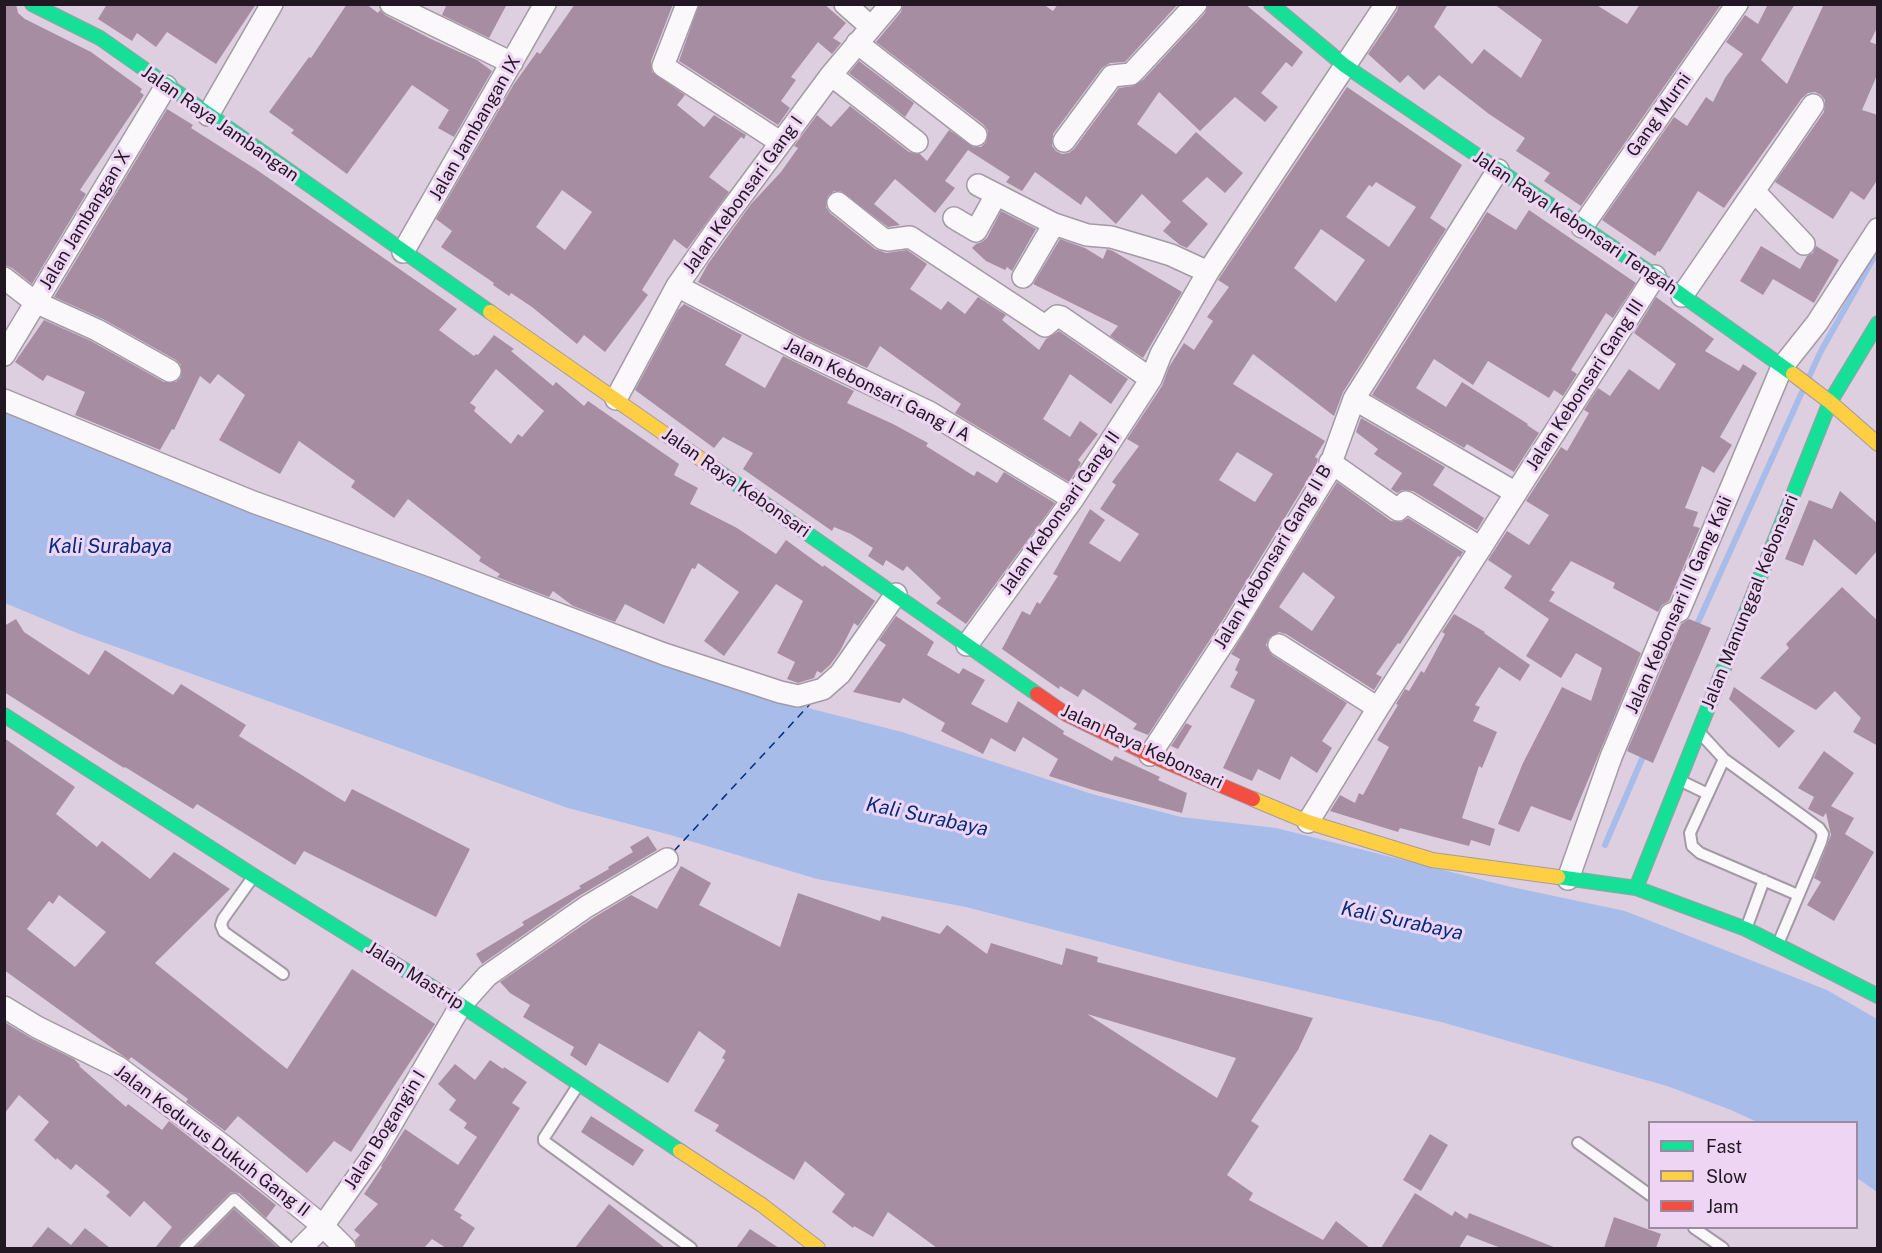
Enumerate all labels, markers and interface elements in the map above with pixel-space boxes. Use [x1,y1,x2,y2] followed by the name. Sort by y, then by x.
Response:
[425,52,525,204] street label: Jalan Jambangan IX
[137,61,303,187] street label: Jalan Raya Jambangan
[1622,69,1696,161] street label: Gang Murni
[679,112,807,278] street label: Jalan Kebonsari Gang I
[35,146,135,294] street label: Jalan Jambangan X
[1469,146,1681,300] street label: Jalan Raya Kebonsari Tengah
[1522,295,1648,475] street label: Jalan Kebonsari Gang III
[780,333,974,447] street label: Jalan Kebonsari Gang I A
[658,424,814,542] street label: Jalan Raya Kebonsari
[995,427,1125,599] street label: Jalan Kebonsari Gang II
[1209,461,1337,653] street label: Jalan Kebonsari Gang II B
[1697,491,1803,713] street label: Jalan Manunggal Kebonsari
[1621,493,1737,717] street label: Jalan Kebonsari III Gang Kali
[48,535,172,559] water label: Kali Surabaya
[1058,700,1226,794] street label: Jalan Raya Kebonsari
[864,792,990,842] water label: Kali Surabaya
[1339,896,1465,946] water label: Kali Surabaya
[362,937,468,1015] street label: Jalan Mastrip
[110,1061,314,1221] street label: Jalan Kedurus Dukuh Gang II
[340,1067,430,1193] street label: Jalan Bogangin I
[1648,1121,1858,1229] legend
[1706,1136,1742,1157] text: Fast
[1706,1166,1747,1187] text: Slow
[1706,1196,1739,1217] text: Jam

